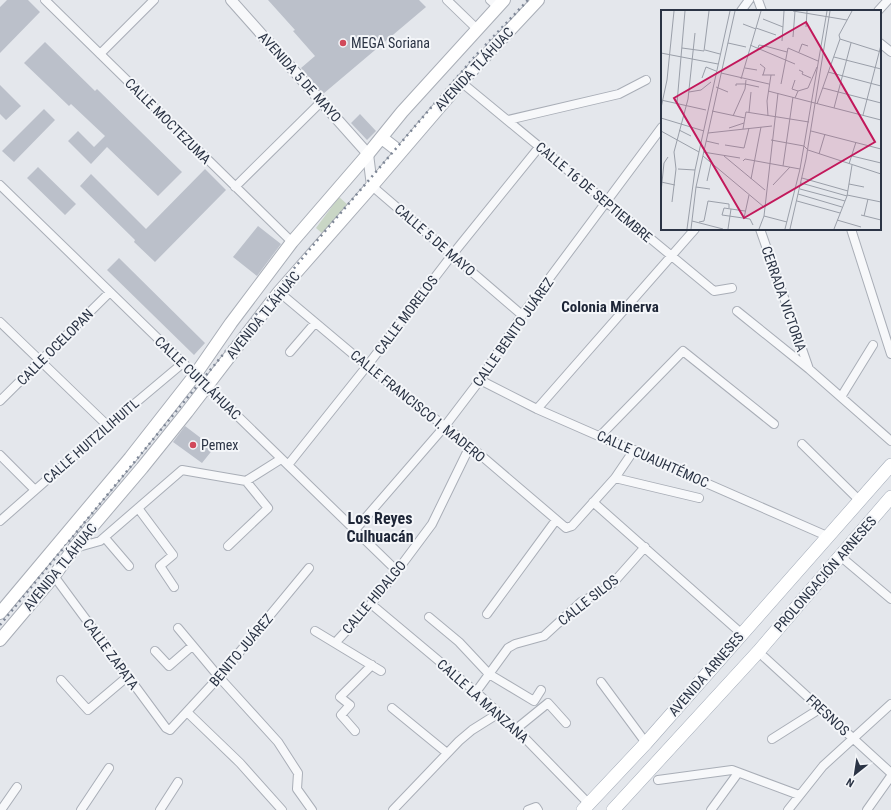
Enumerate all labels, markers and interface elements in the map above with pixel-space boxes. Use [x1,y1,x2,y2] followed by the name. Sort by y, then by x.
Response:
[661,10,881,230] inset map
[431,23,517,114] street label: AVENIDA TLÁHUAC
[255,29,345,125] street label: AVENIDA 5 DE MAYO
[351,35,430,51] place label: MEGA Soriana
[338,38,348,48] marker: MEGA Soriana
[122,75,214,167] street label: CALLE MOCTEZUMA
[533,139,655,245] street label: CALLE 16 DE SEPTIEMBRE
[391,201,479,279] street label: CALLE 5 DE MAYO
[758,244,810,354] street label: CERRADA VICTORIA
[222,267,303,362] street label: AVENIDA TLÁHUAC
[371,272,441,358] street label: CALLE MORELOS
[469,274,557,389] street label: CALLE BENITO JUÁREZ
[561,298,659,316] district label: Colonia Minerva
[14,306,96,388] street label: CALLE OCELOPAN
[152,332,245,423] street label: CALLE CUITLÁHUAC
[347,347,489,465] street label: CALLE FRANCISCO I. MADERO
[40,395,142,487] street label: CALLE HUITZILIHUITL
[595,426,712,491] street label: CALLE CUAUHTÉMOC
[201,437,238,453] place label: Pemex
[188,440,198,450] marker: Pemex
[346,509,414,546] district label: Los Reyes Culhuacán
[770,512,879,635] street label: PROLONGACIÓN ARNESES
[19,519,100,614] street label: AVENIDA TLÁHUAC
[339,557,409,637] street label: CALLE HIDALGO
[555,571,621,629] street label: CALLE SILOS
[205,610,276,689] street label: BENITO JUÁREZ
[80,615,142,693] street label: CALLE ZAPATA
[665,629,747,719] street label: AVENIDA ARNESES
[434,656,532,746] street label: CALLE LA MANZANA
[803,691,853,739] street label: FRESNOS
[835,754,875,794] north arrow
[844,775,856,790] text: N

